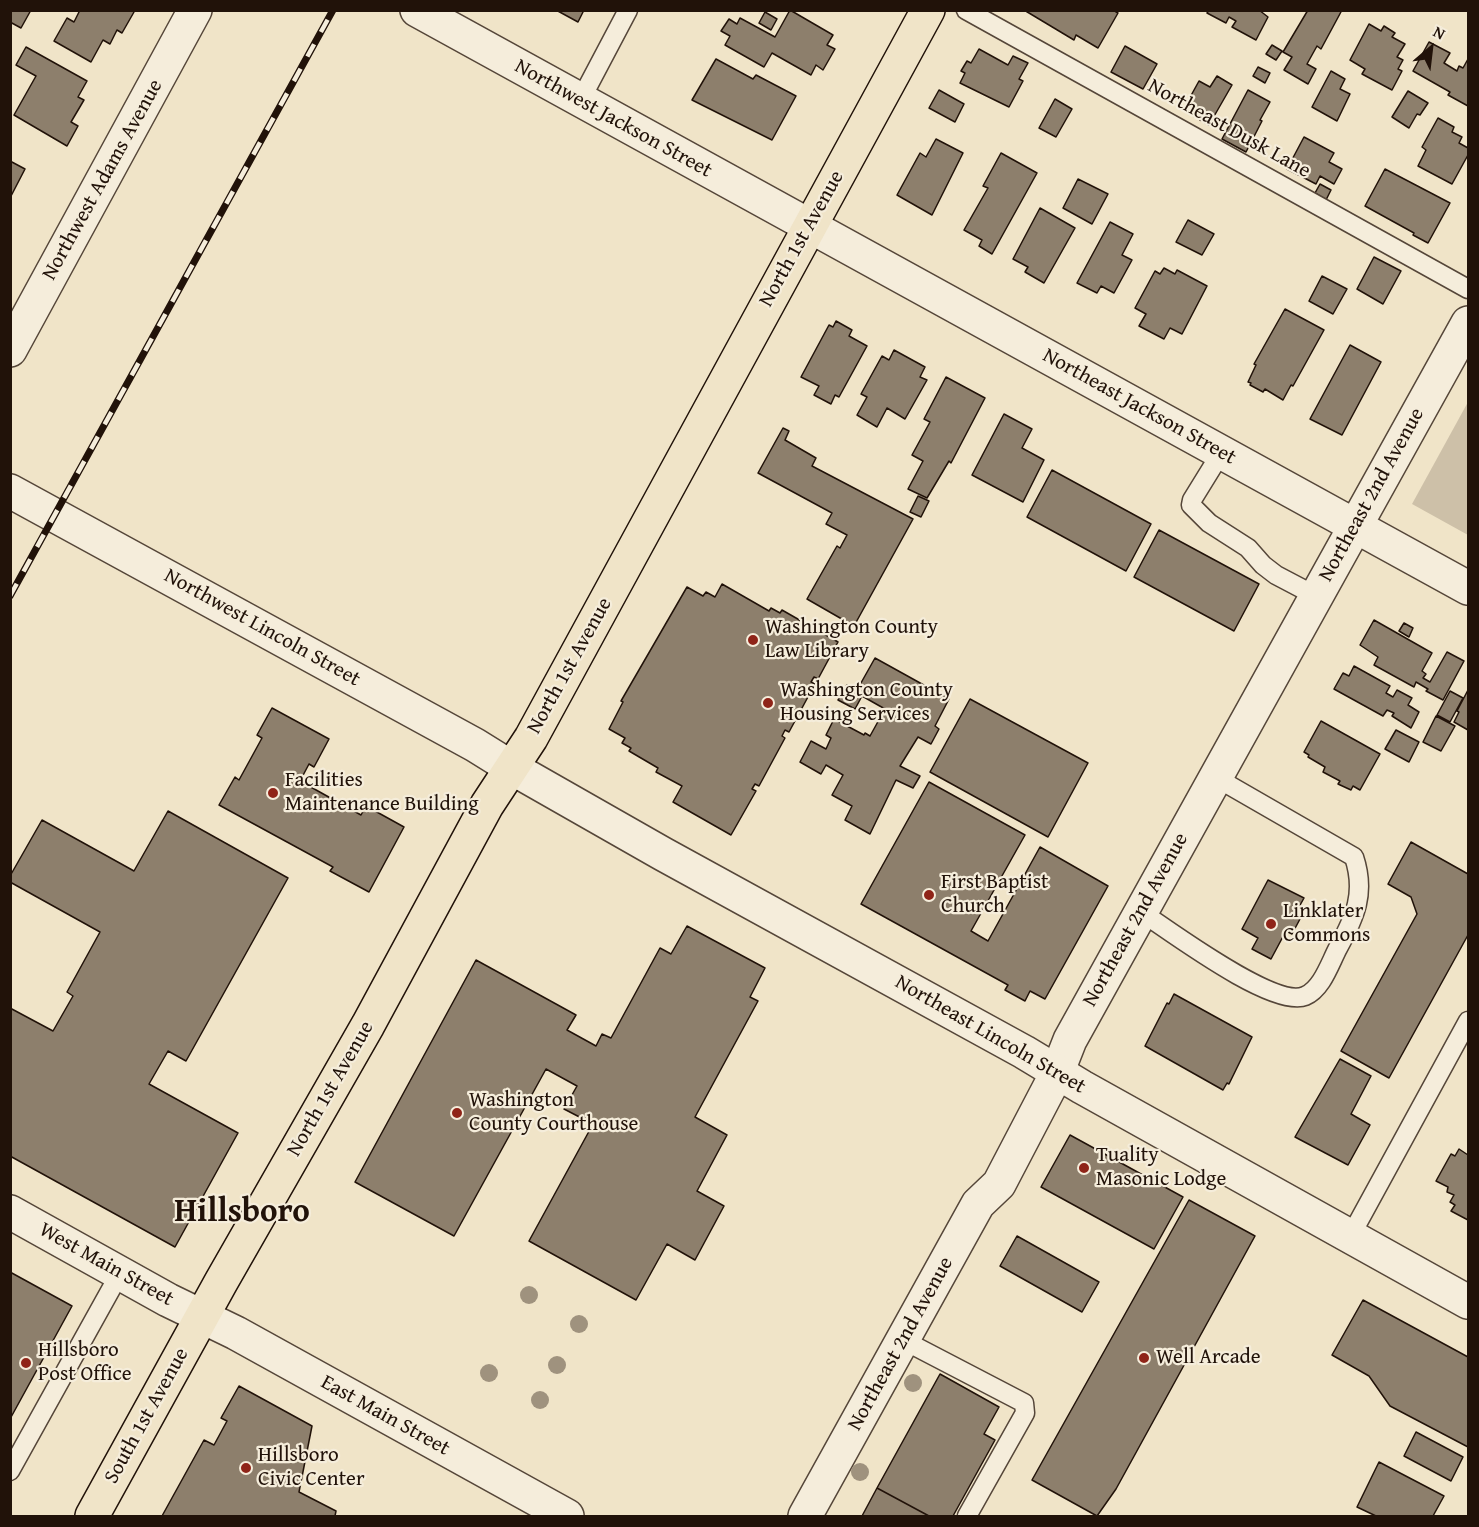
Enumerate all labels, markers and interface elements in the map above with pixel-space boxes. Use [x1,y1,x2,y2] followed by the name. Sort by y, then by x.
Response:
[1401,18,1461,78] north arrow
[1429,19,1450,45] text: N
[510,54,716,184] street label: Northwest Jackson Street
[1143,74,1315,184] street label: Northeast Dusk Lane
[37,75,169,285] street label: Northwest Adams Avenue
[754,166,850,312] street label: North 1st Avenue
[1038,343,1240,471] street label: Northeast Jackson Street
[1314,404,1430,586] street label: Northeast 2nd Avenue
[160,564,364,692] street label: Northwest Lincoln Street
[522,593,618,739] street label: North 1st Avenue
[765,615,938,665] place label: Washington County Law Library
[746,633,760,647] marker: Washington County Law Library
[780,678,953,728] place label: Washington County Housing Services
[761,696,775,710] marker: Washington County Housing Services
[285,768,479,818] place label: Facilities Maintenance Building
[266,786,280,800] marker: Facilities Maintenance Building
[1078,829,1194,1011] street label: Northeast 2nd Avenue
[941,870,1048,920] place label: First Baptist Church
[922,888,936,902] marker: First Baptist Church
[1283,899,1370,949] place label: Linklater Commons
[1264,917,1278,931] marker: Linklater Commons
[890,970,1090,1100] street label: Northeast Lincoln Street
[282,1017,380,1161] street label: North 1st Avenue
[469,1088,638,1138] place label: Washington County Courthouse
[450,1106,464,1120] marker: Washington County Courthouse
[1096,1143,1226,1193] place label: Tuality Masonic Lodge
[1077,1161,1091,1175] marker: Tuality Masonic Lodge
[174,1193,310,1233] district label: Hillsboro
[34,1218,178,1312] street label: West Main Street
[843,1253,959,1435] street label: Northeast 2nd Avenue
[38,1338,132,1388] place label: Hillsboro Post Office
[99,1344,195,1488] street label: South 1st Avenue
[1156,1345,1261,1371] place label: Well Arcade
[1137,1351,1151,1365] marker: Well Arcade
[19,1356,33,1370] marker: Hillsboro Post Office
[316,1370,454,1462] street label: East Main Street
[258,1443,365,1493] place label: Hillsboro Civic Center
[239,1461,253,1475] marker: Hillsboro Civic Center

